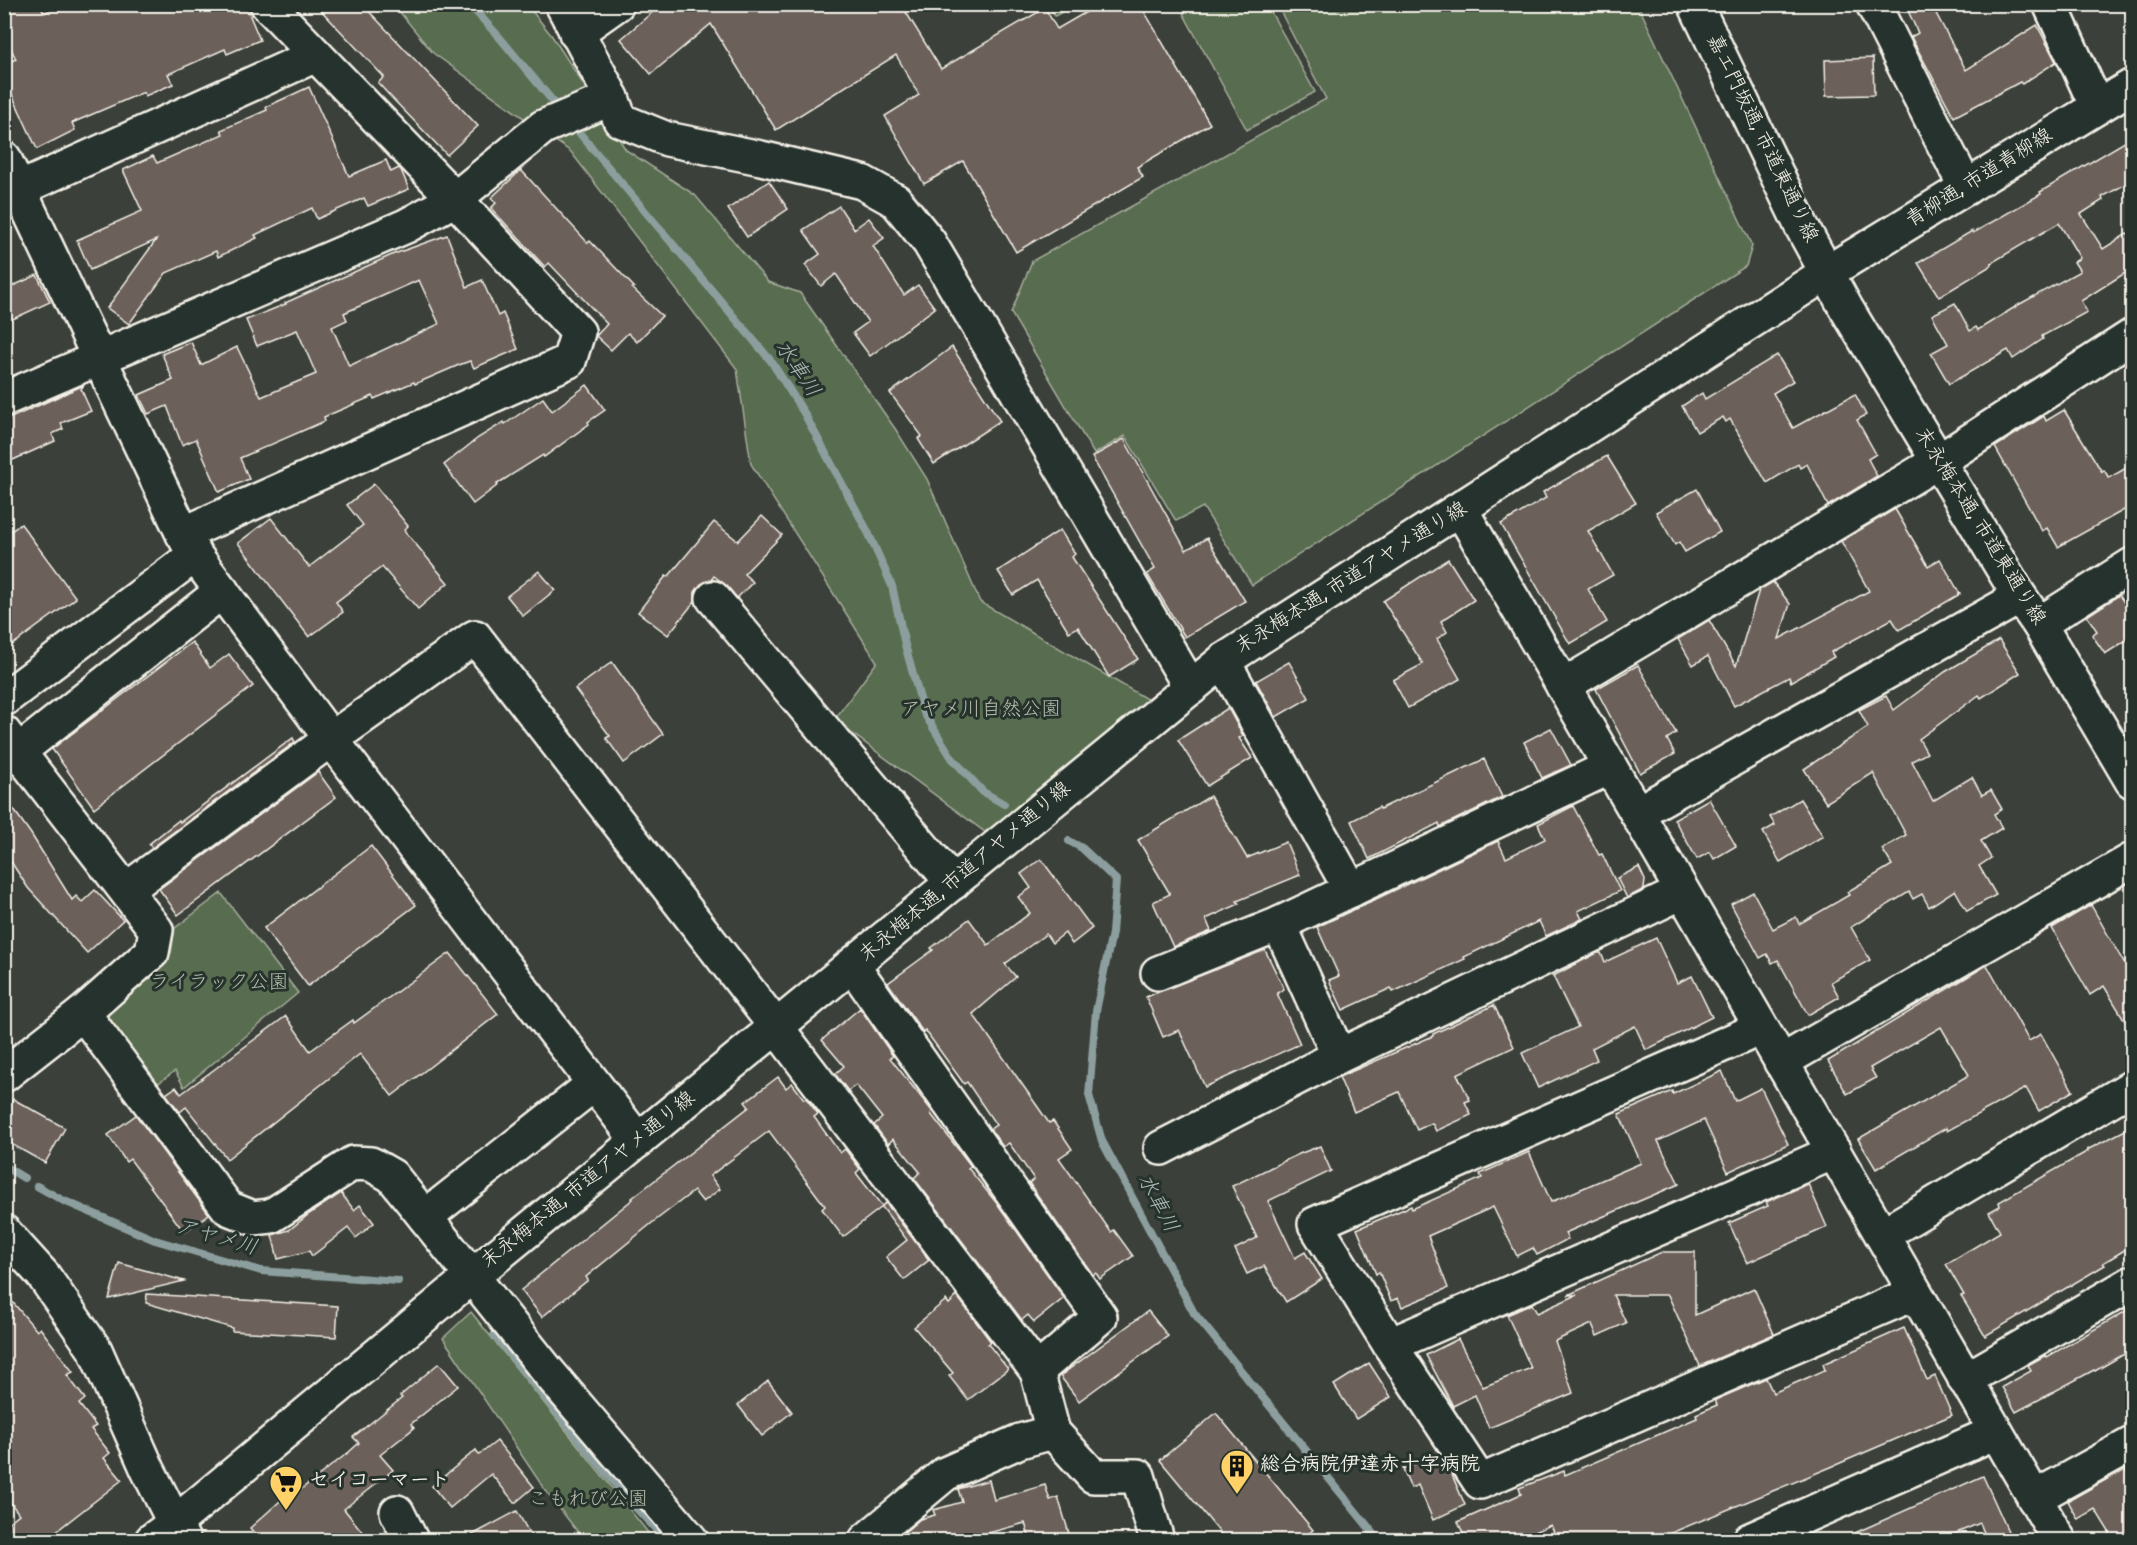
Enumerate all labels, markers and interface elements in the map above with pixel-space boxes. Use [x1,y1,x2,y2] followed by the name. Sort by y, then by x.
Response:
[1698,30,1824,248] street label: 嘉エ門坂通, 市道東通り線
[1901,123,2059,235] street label: 青柳通, 市道青柳線
[766,335,826,405] water label: 水車川
[1907,423,2051,631] street label: 末永梅本通, 市道東通り線
[1231,496,1473,662] street label: 末永梅本通, 市道アヤメ通り線
[901,697,1061,725] park label: アヤメ川自然公園
[854,776,1078,970] street label: 末永梅本通, 市道アヤメ通り線
[149,970,289,998] park label: ライラック公園
[476,1086,702,1276] street label: 末永梅本通, 市道アヤメ通り線
[1128,1169,1184,1239] water label: 水車川
[171,1213,261,1265] water label: アヤメ川
[1219,1448,1255,1495] building icon: 総合病院伊達赤十字病院
[1260,1452,1480,1480] place label: 総合病院伊達赤十字病院
[268,1464,304,1511] supermarket icon: セイコーマート
[309,1468,450,1496] place label: セイコーマート
[528,1487,648,1515] park label: こもれび公園

